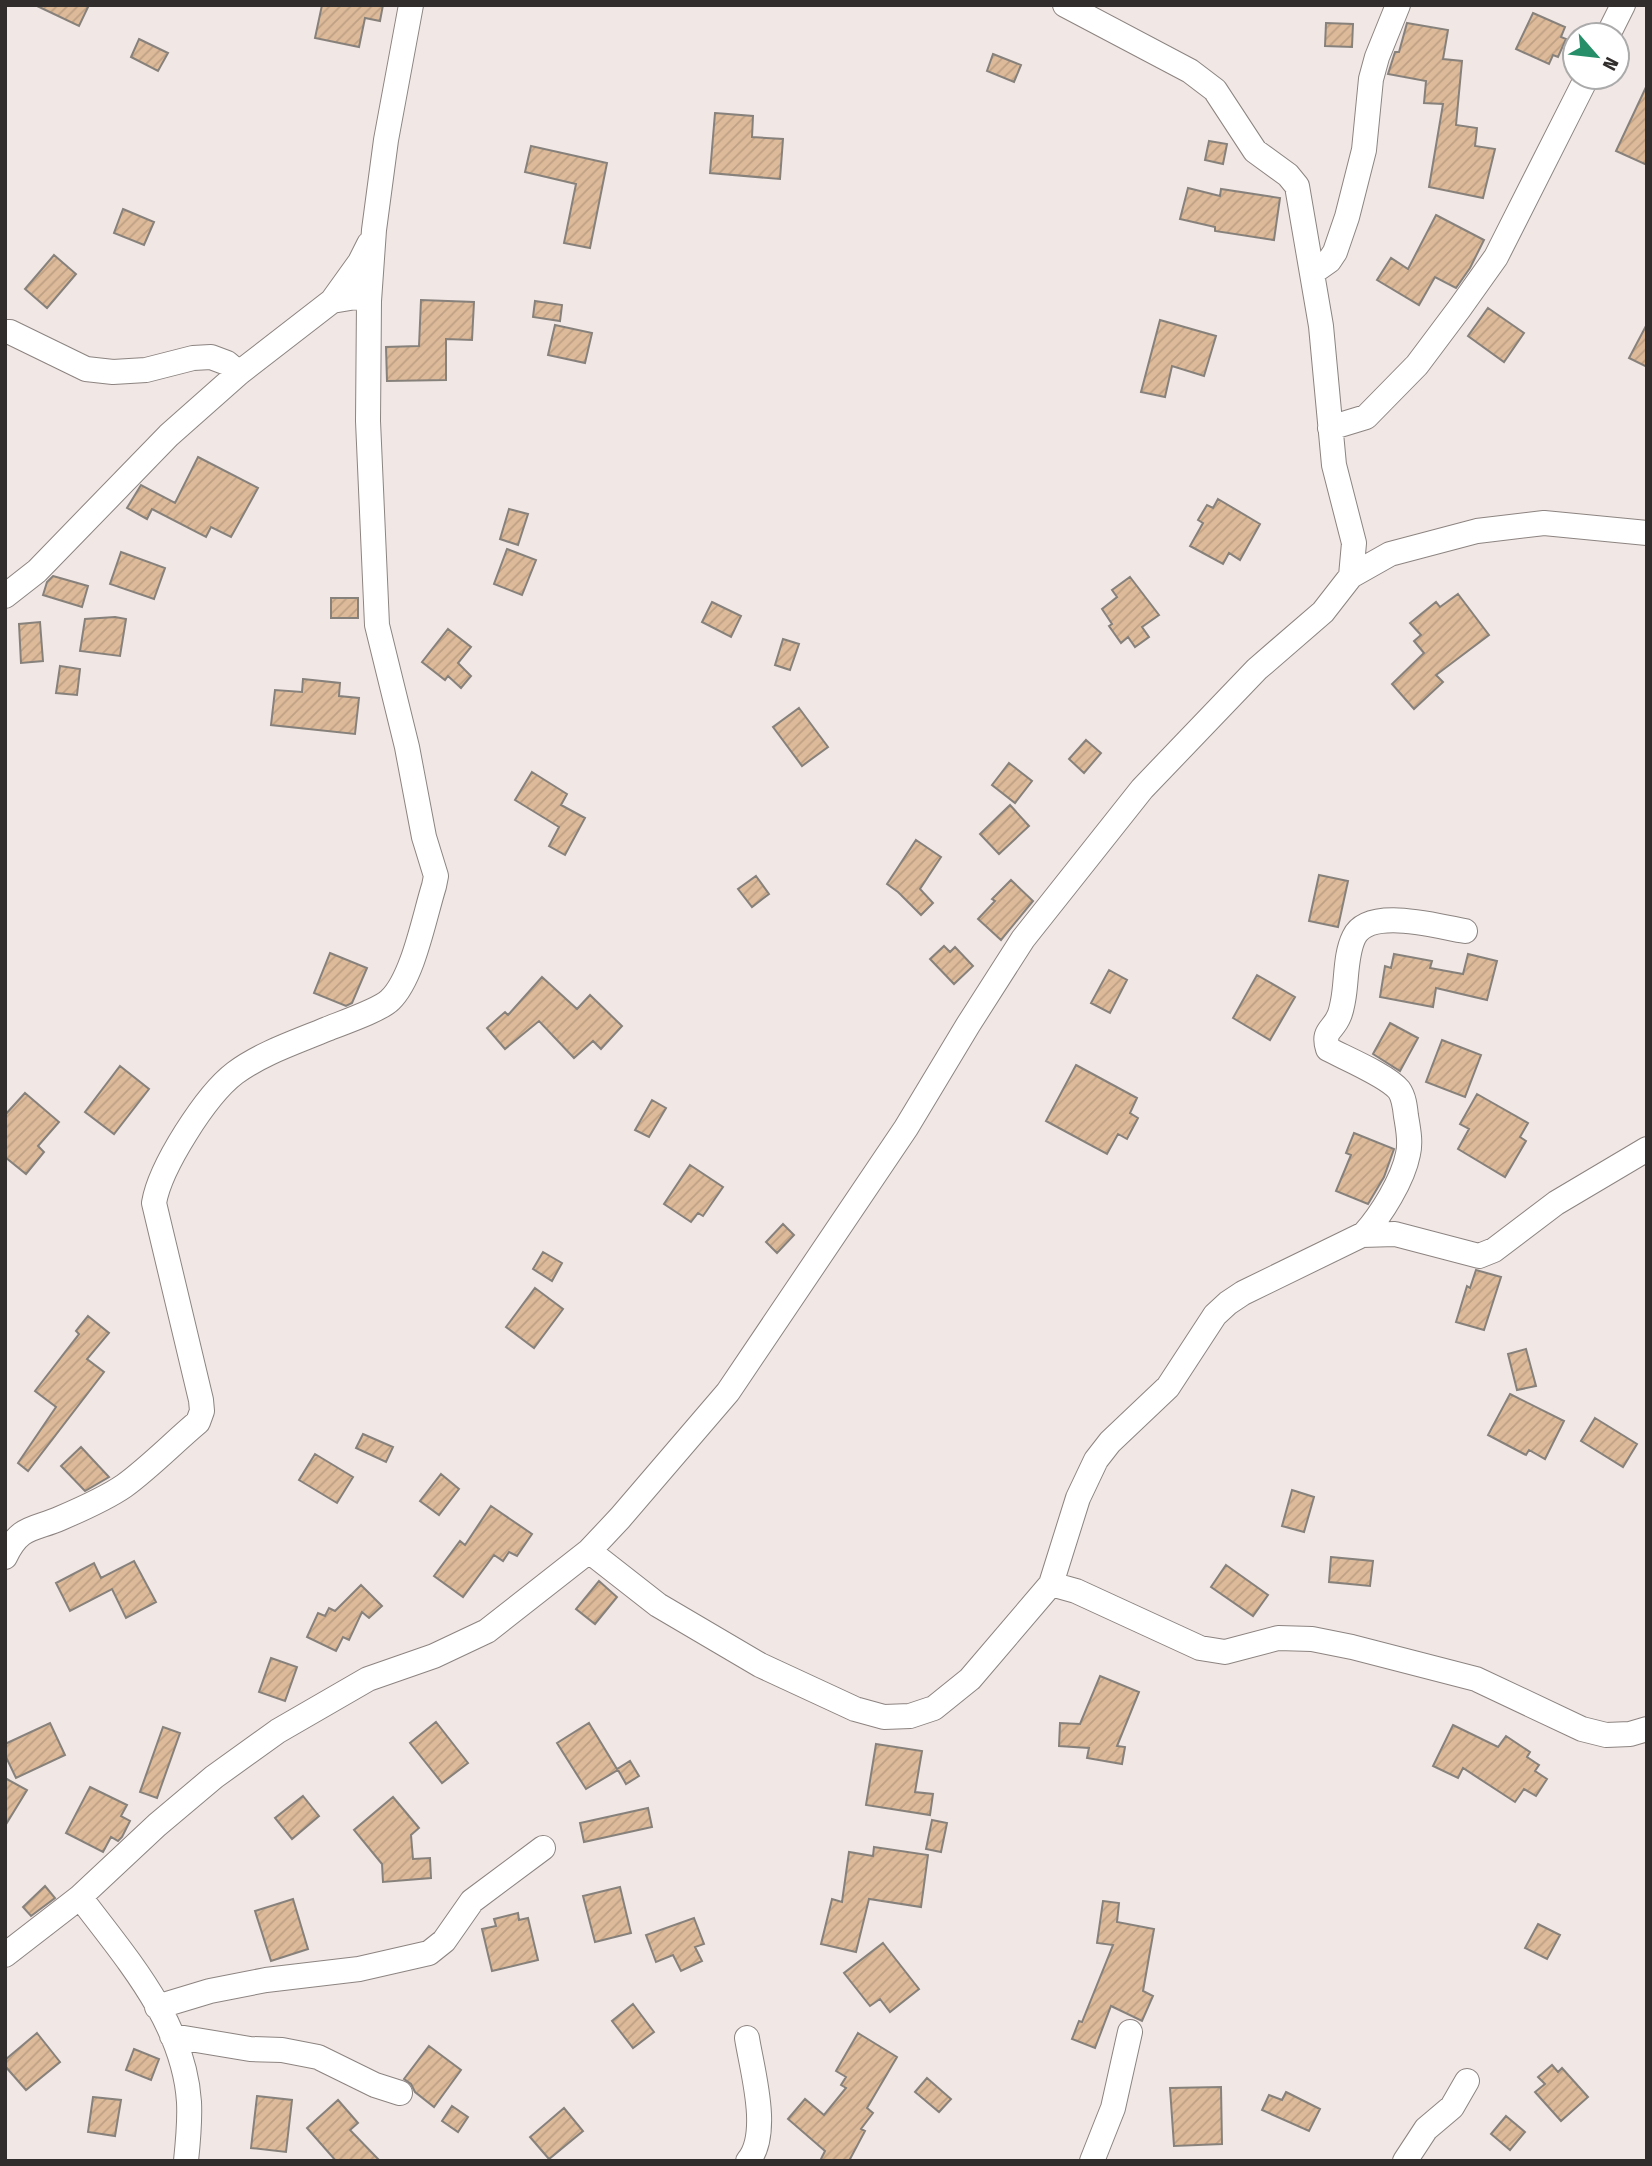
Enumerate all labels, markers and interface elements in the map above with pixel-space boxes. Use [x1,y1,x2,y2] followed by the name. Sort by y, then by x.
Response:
[1561,21,1631,91] north arrow
[1598,53,1623,74] text: N

